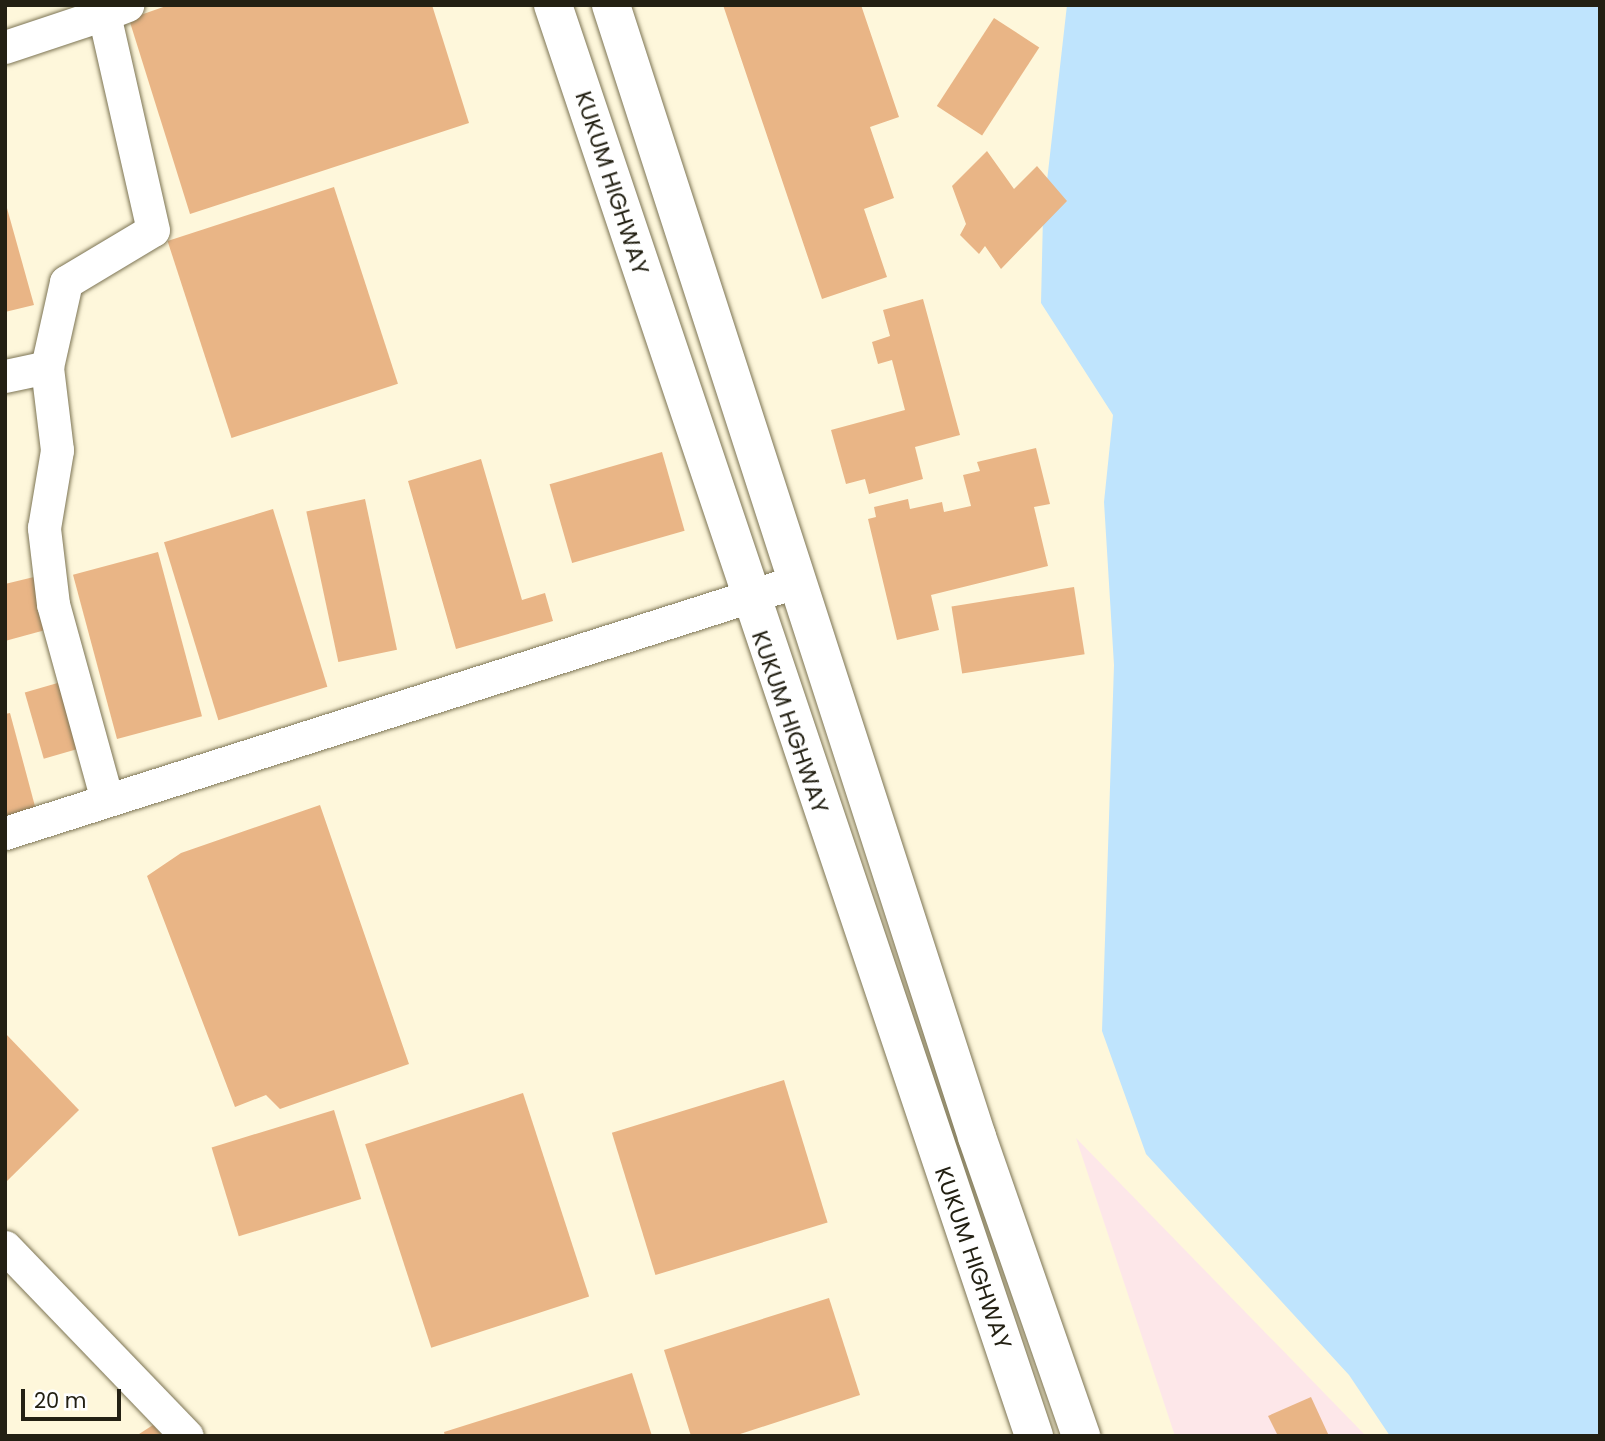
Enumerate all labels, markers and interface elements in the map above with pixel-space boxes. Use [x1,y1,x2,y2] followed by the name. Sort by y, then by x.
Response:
[569,88,655,278] street label: KUKUM HIGHWAY
[746,627,834,817] street label: KUKUM HIGHWAY
[929,1163,1017,1353] street label: KUKUM HIGHWAY
[24,1374,124,1418] scale bar
[34,1386,87,1415] text: 20 m

